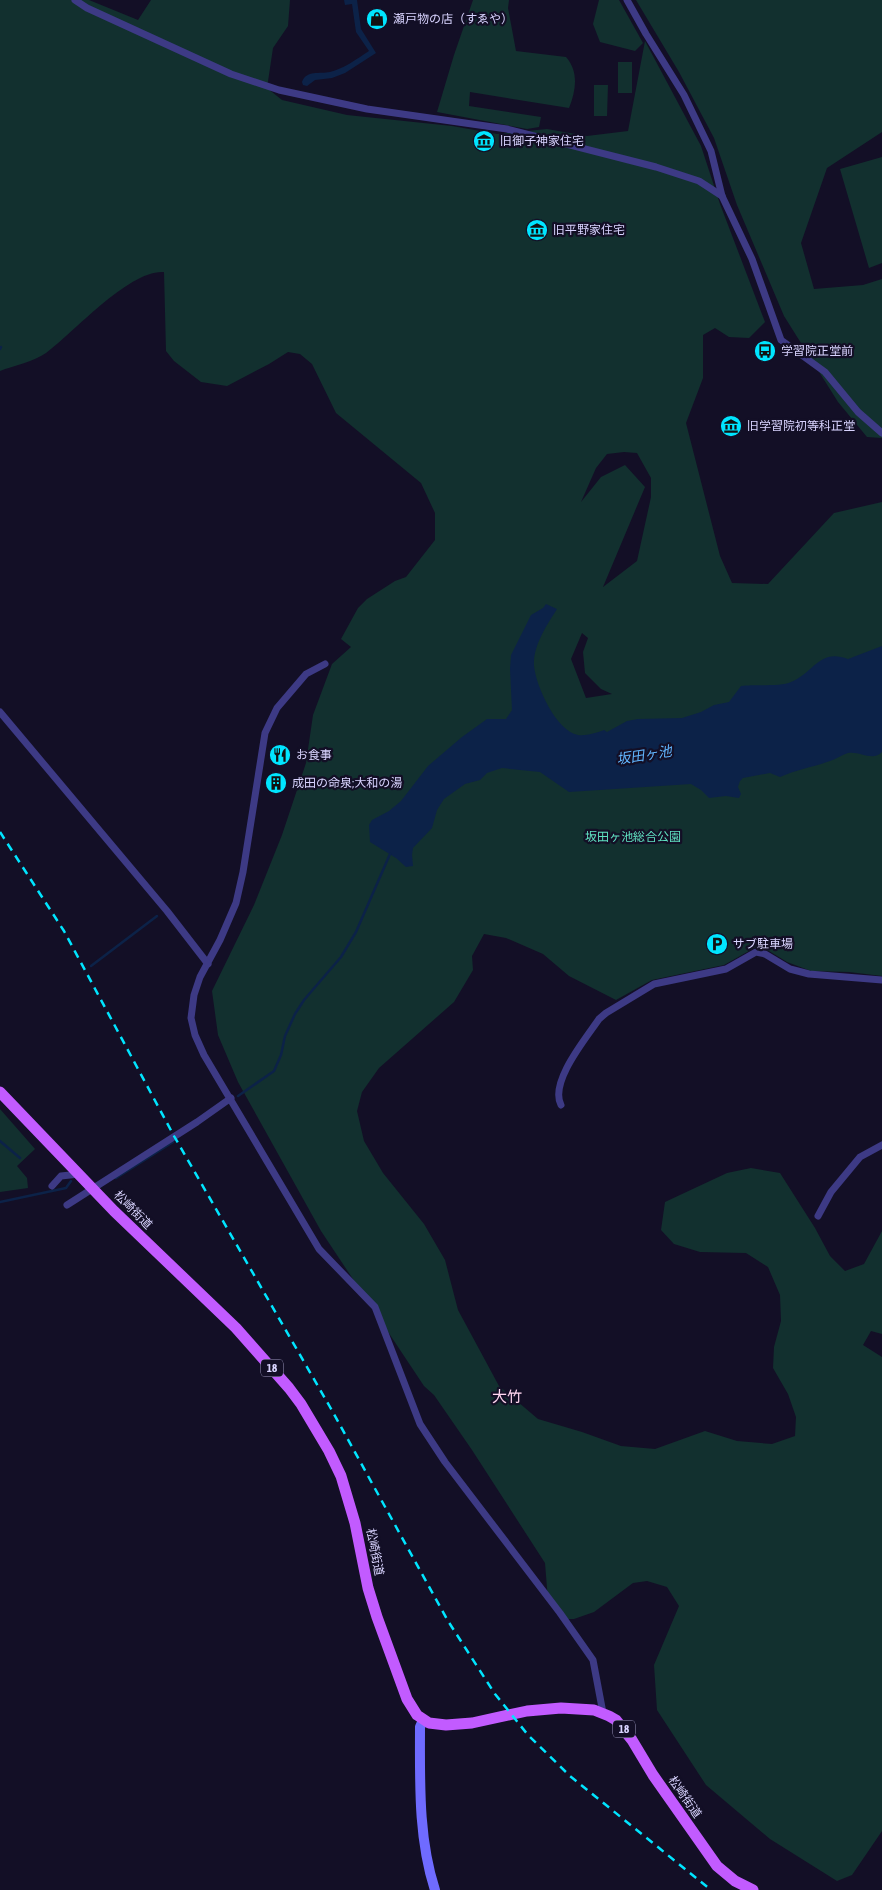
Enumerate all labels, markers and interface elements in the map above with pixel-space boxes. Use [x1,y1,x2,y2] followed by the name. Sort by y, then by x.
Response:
[365,7,389,31] shop icon: 瀬戸物の店（すゑや）
[393,12,513,26] place label: 瀬戸物の店（すゑや）
[472,129,496,153] museum icon: 旧御子神家住宅
[500,134,584,148] place label: 旧御子神家住宅
[525,218,549,242] museum icon: 旧平野家住宅
[553,223,625,237] place label: 旧平野家住宅
[753,339,777,363] bus stop icon: 学習院正堂前
[781,344,853,358] place label: 学習院正堂前
[719,414,743,438] museum icon: 旧学習院初等科正堂
[747,419,855,433] place label: 旧学習院初等科正堂
[615,742,675,767] water label: 坂田ヶ池
[268,743,292,767] restaurant icon: お食事
[296,748,332,762] place label: お食事
[264,771,288,795] building icon: 成田の命泉;大和の湯
[292,776,402,790] place label: 成田の命泉;大和の湯
[585,830,681,844] park label: 坂田ヶ池総合公園
[705,932,729,956] parking icon: サブ駐車場
[733,937,793,951] place label: サブ駐車場
[111,1188,155,1232] street label: 松崎街道
[261,1360,283,1376] road number: 18
[492,1388,522,1405] district label: 大竹
[364,1527,386,1577] street label: 松崎街道
[613,1720,635,1738] road number: 18
[665,1773,705,1821] street label: 松崎街道

